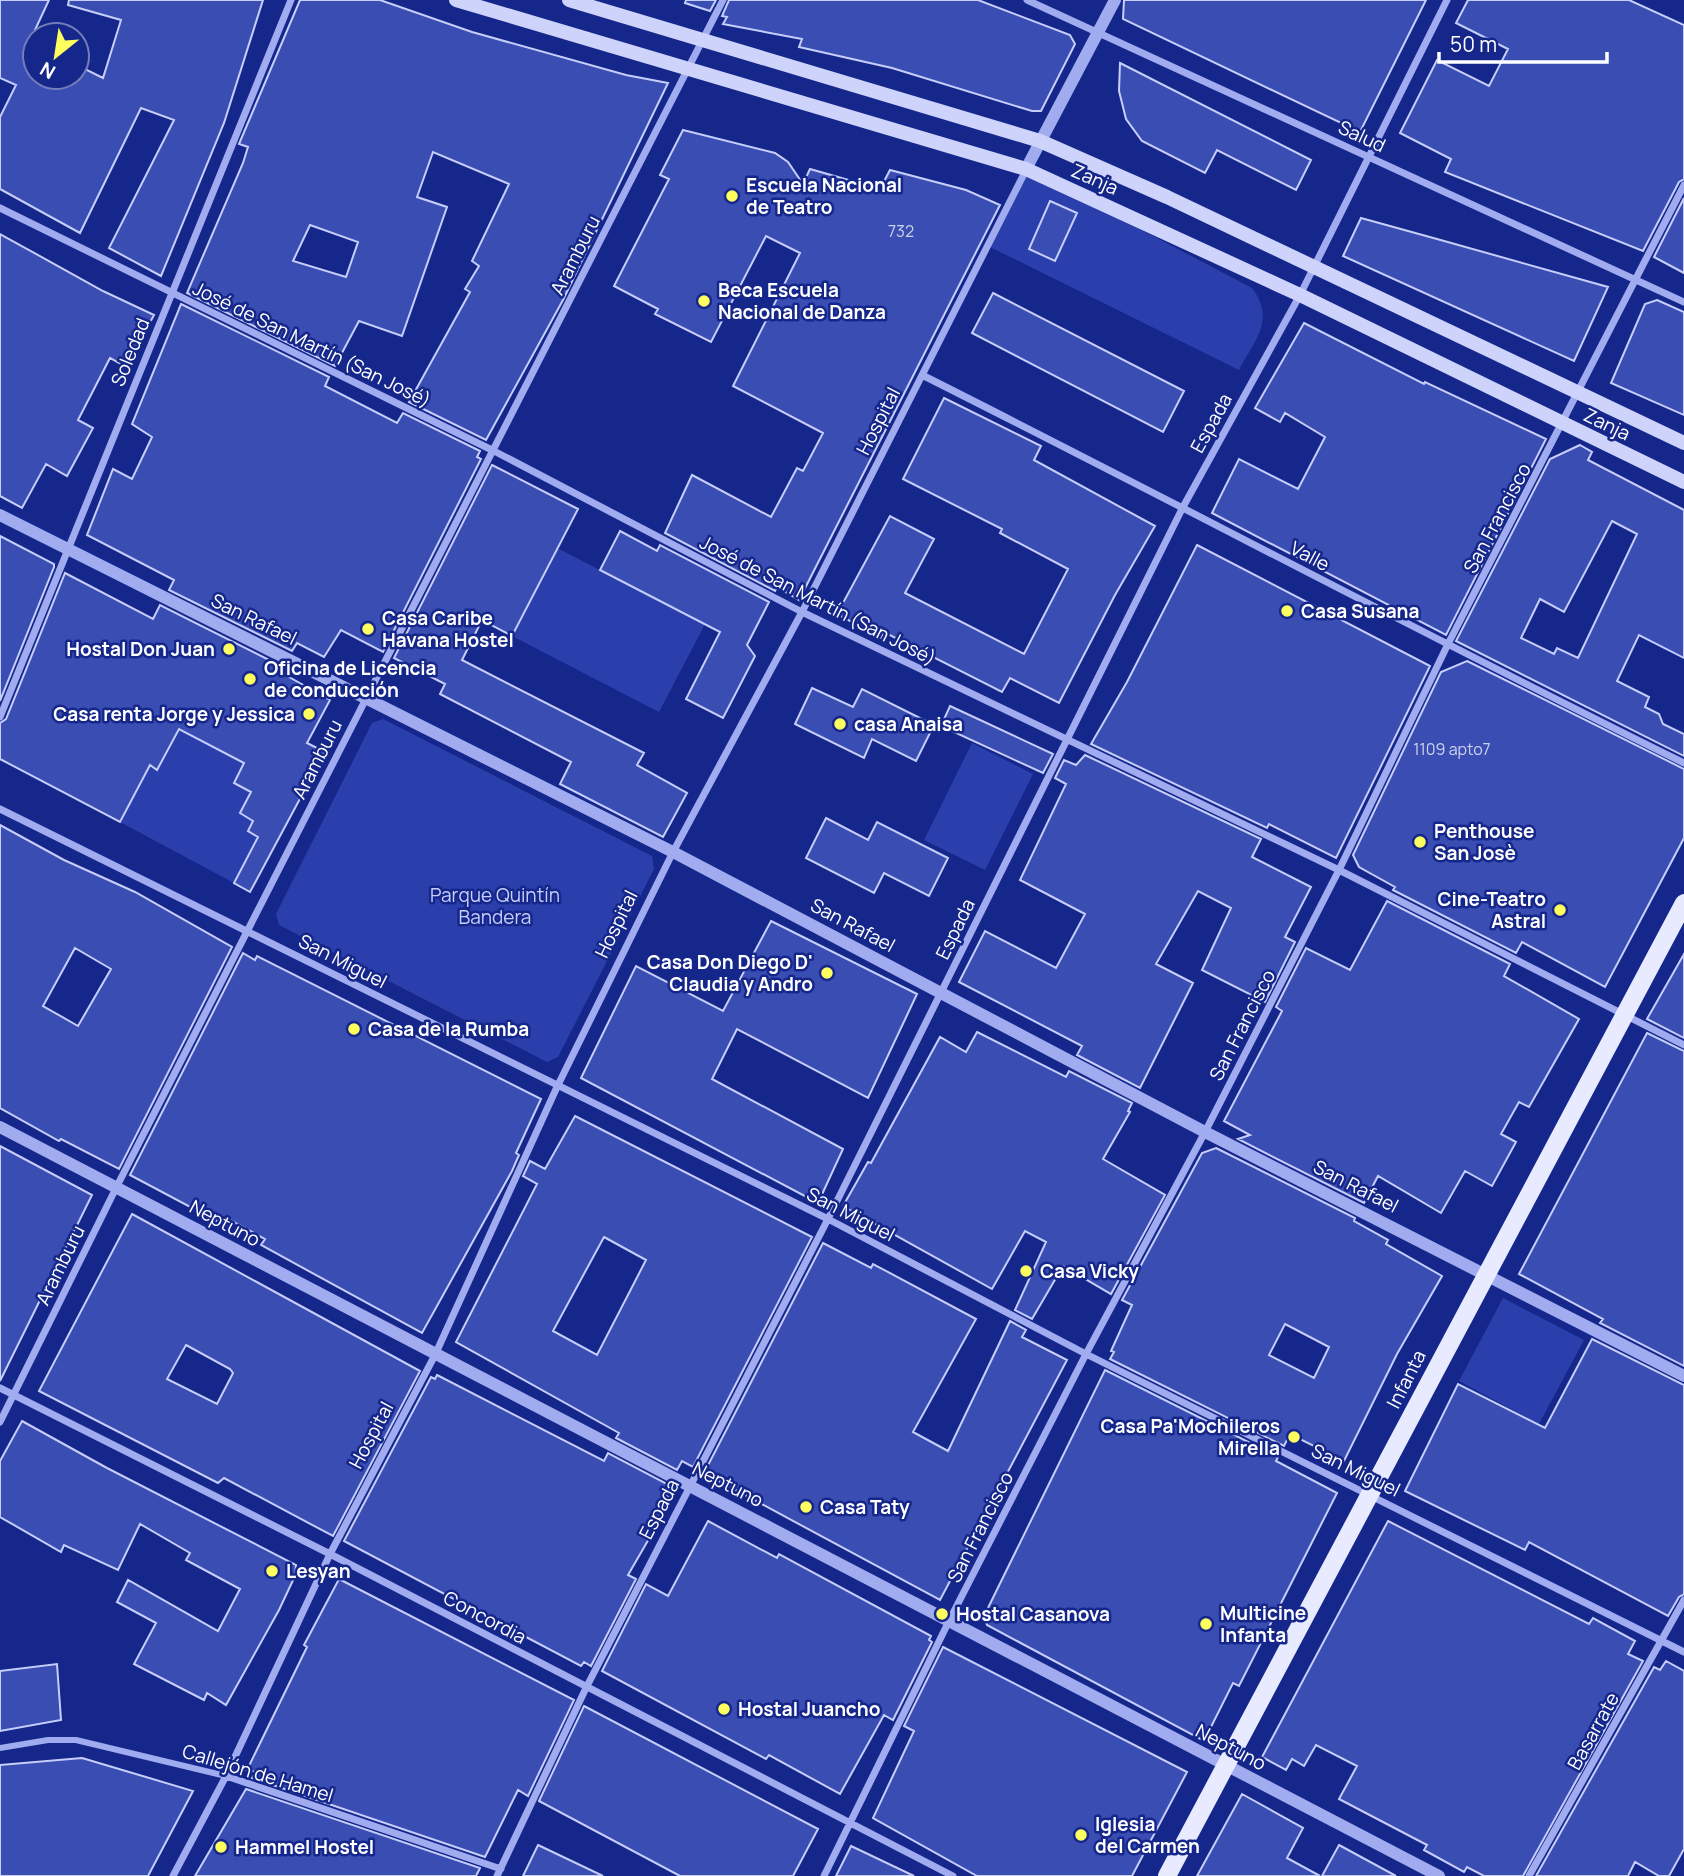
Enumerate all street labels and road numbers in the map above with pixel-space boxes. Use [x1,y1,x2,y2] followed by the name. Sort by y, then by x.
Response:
[1334,114,1390,158] street label: Salud
[1067,157,1123,201] street label: Zanja
[544,211,606,299] street label: Aramburu
[189,275,435,413] street label: José de San Martín (San José)
[105,314,155,390] street label: Soledad
[850,383,906,459] street label: Hospital
[1184,389,1238,457] street label: Espada
[1579,402,1635,446] street label: Zanja
[1457,458,1537,578] street label: San Francisco
[695,529,941,671] street label: José de San Martín (San José)
[1286,535,1334,577] street label: Valle
[207,587,301,651] street label: San Rafael
[286,715,348,803] street label: Aramburu
[588,886,644,962] street label: Hospital
[806,892,900,958] street label: San Rafael
[929,894,981,964] street label: Espada
[294,928,392,994] street label: San Miguel
[1203,965,1281,1085] street label: San Francisco
[1309,1153,1403,1219] street label: San Rafael
[802,1181,900,1247] street label: San Miguel
[185,1194,265,1252] street label: Neptuno
[29,1221,91,1309] street label: Aramburu
[1380,1345,1432,1413] street label: Infanta
[343,1397,399,1473] street label: Hospital
[1307,1437,1405,1503] street label: San Miguel
[688,1455,768,1513] street label: Neptuno
[941,1467,1019,1587] street label: San Francisco
[633,1474,685,1544] street label: Espada
[439,1584,531,1650] street label: Concordia
[1561,1688,1625,1774] street label: Basarrate
[1191,1718,1271,1776] street label: Neptuno
[179,1738,337,1808] street label: Callejón de Hamel

